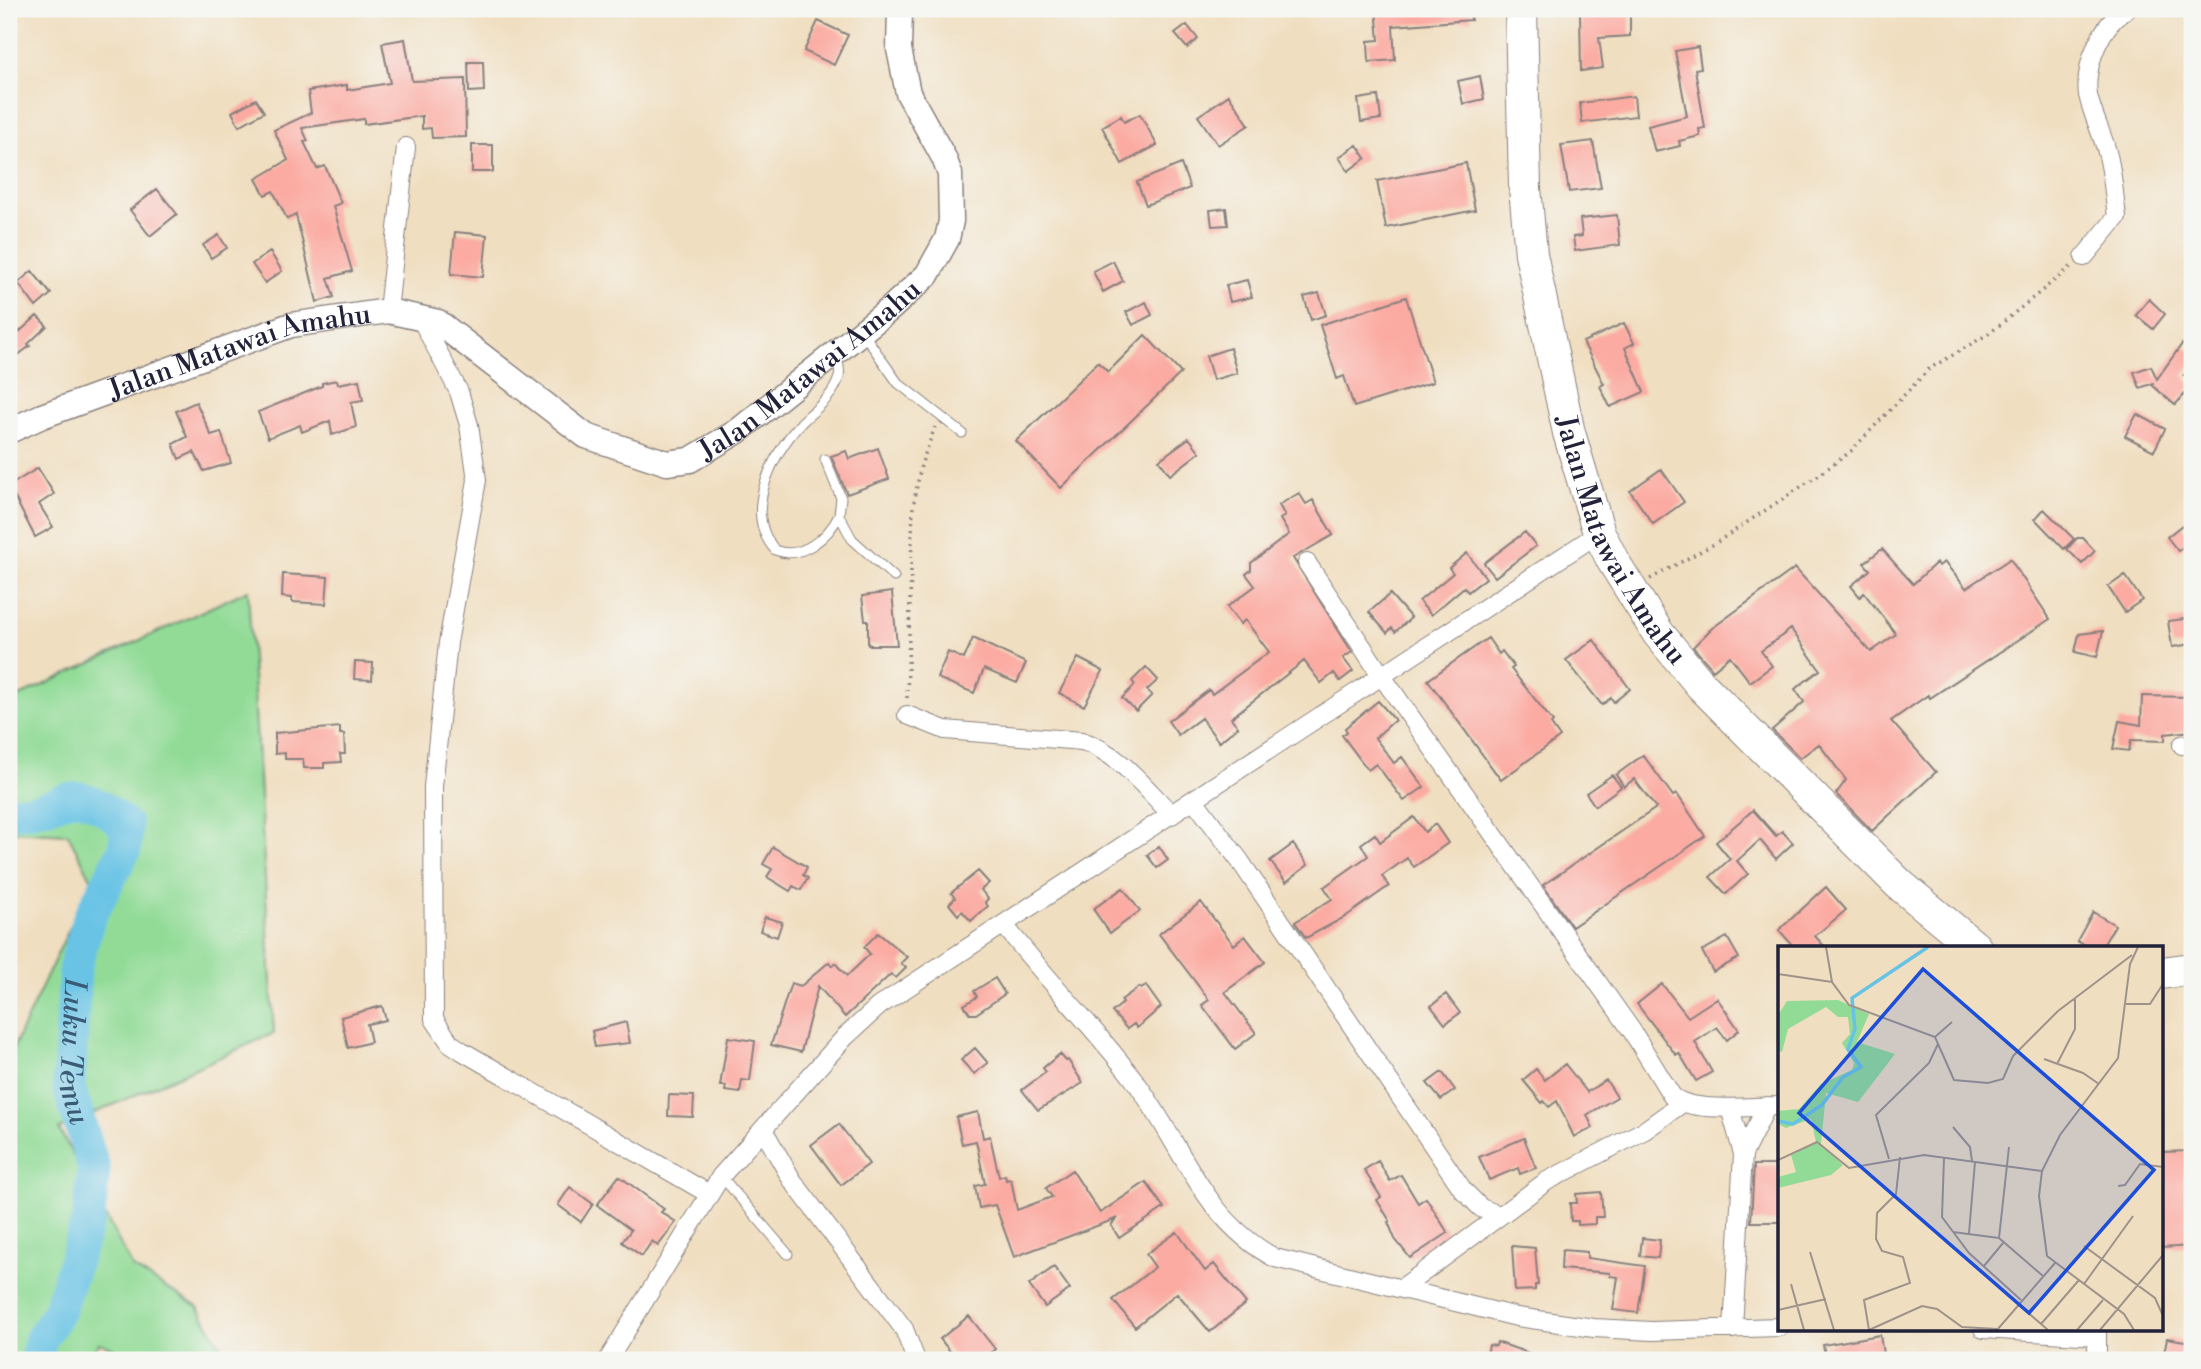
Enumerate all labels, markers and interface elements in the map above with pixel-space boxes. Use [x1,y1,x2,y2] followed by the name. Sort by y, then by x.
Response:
[691,272,928,469] street label: Jalan Matawai Amahu
[103,296,373,408] street label: Jalan Matawai Amahu
[1548,412,1694,672] street label: Jalan Matawai Amahu
[1778,946,2162,1330] inset map
[50,976,98,1129] water label: Luku Temu

